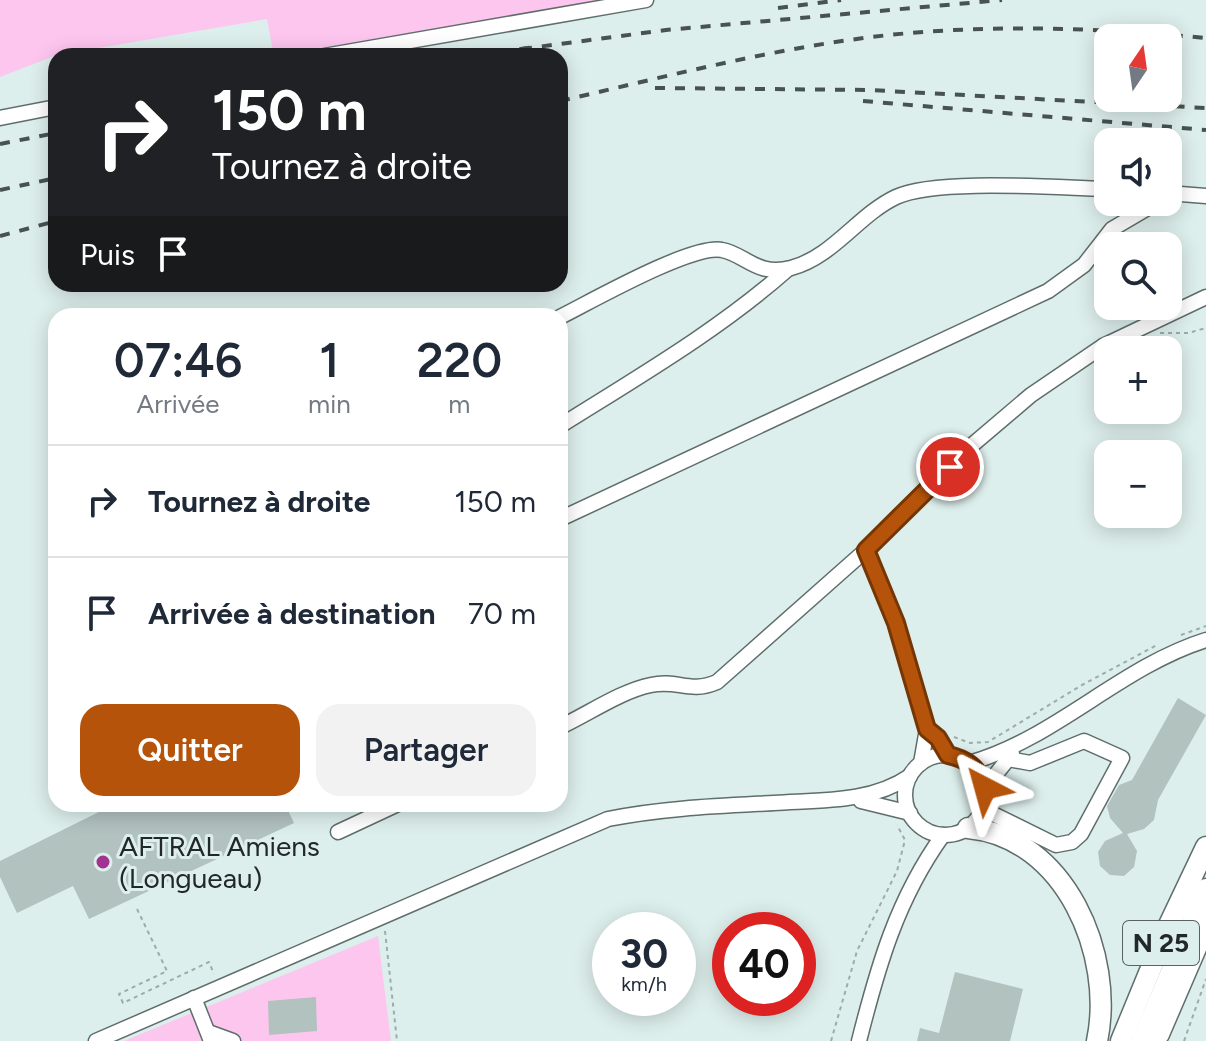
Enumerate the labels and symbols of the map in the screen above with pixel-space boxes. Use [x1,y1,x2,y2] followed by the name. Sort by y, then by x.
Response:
[1094,24,1182,112] north arrow
[916,433,984,501] pin
[943,746,1027,830] position arrow
[119,829,320,895] place label: AFTRAL Amiens (Longueau)
[94,853,112,871] marker: AFTRAL Amiens (Longueau)
[712,912,816,1016] speed limit sign: 40
[1123,921,1199,965] road number: N 25

